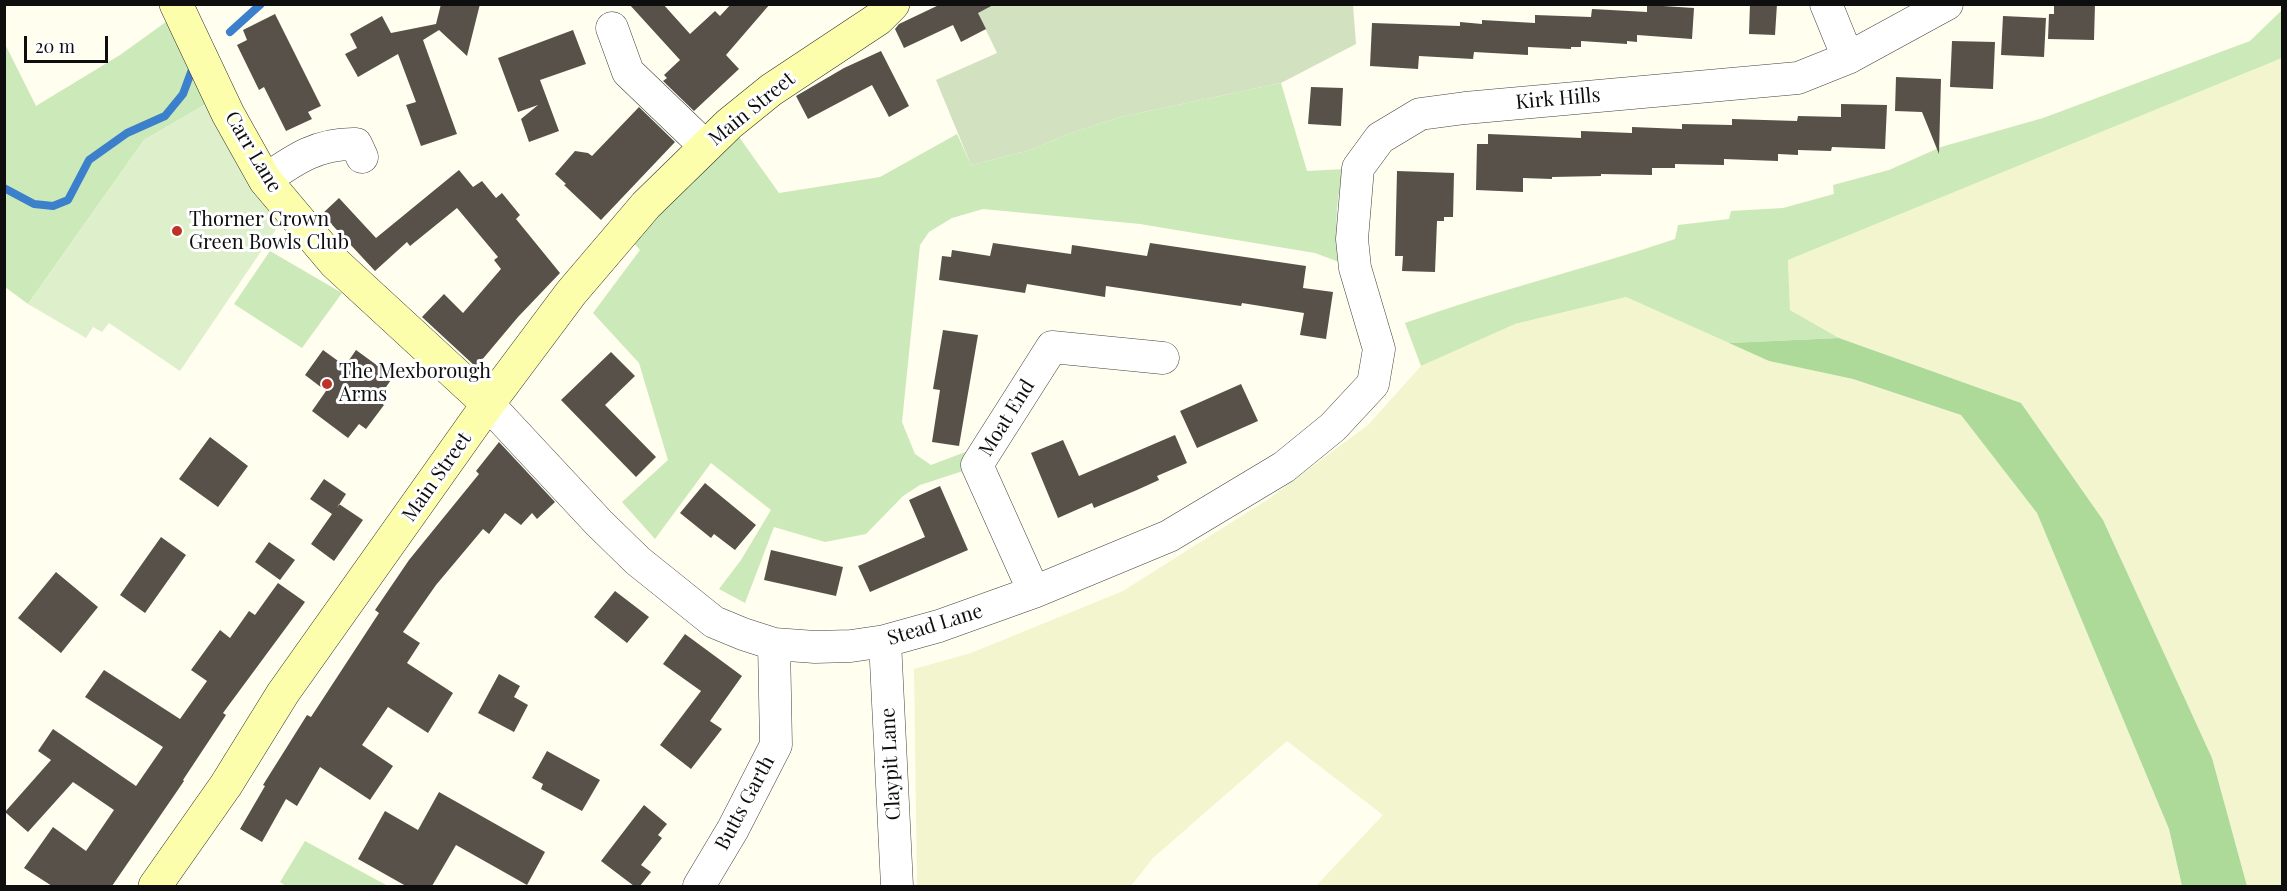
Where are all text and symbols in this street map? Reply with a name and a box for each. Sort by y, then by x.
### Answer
scale bar [27,24,111,62]
text: 20 m [35,34,75,58]
street label: Main Street [704,67,800,151]
street label: Kirk Hills [1515,83,1601,115]
street label: Carr Lane [219,107,287,197]
place label: Thorner Crown Green Bowls Club [189,208,349,255]
marker: Thorner Crown Green Bowls Club [170,224,184,238]
place label: The Mexborough Arms [339,360,491,407]
street label: Moat End [974,375,1040,461]
marker: The Mexborough Arms [320,377,334,391]
street label: Main Street [397,428,477,526]
street label: Stead Lane [884,599,986,651]
street label: Claypit Lane [876,707,906,821]
street label: Butts Garth [710,752,780,854]

